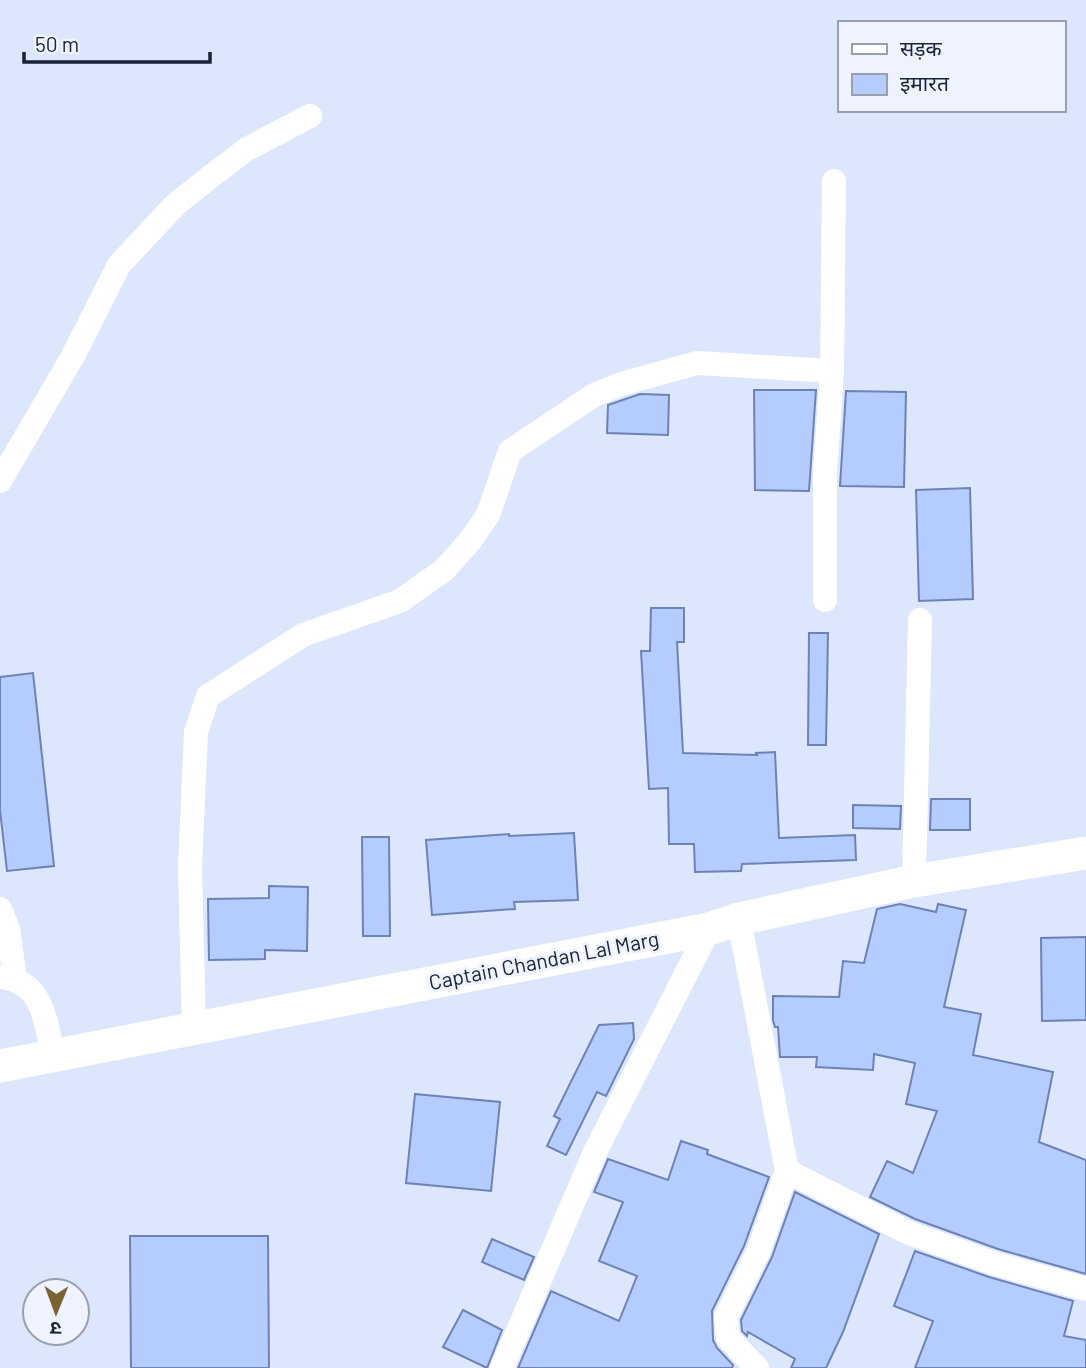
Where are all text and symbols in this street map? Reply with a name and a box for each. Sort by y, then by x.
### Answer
scale bar [24,21,210,65]
legend [838,21,1065,112]
text: 50 m [35,31,79,56]
text: सड़क [900,35,942,60]
text: इमारत [900,70,950,95]
street label: Captain Chandan Lal Marg [427,925,661,994]
north arrow [21,1277,91,1347]
text: उ [49,1318,61,1341]

